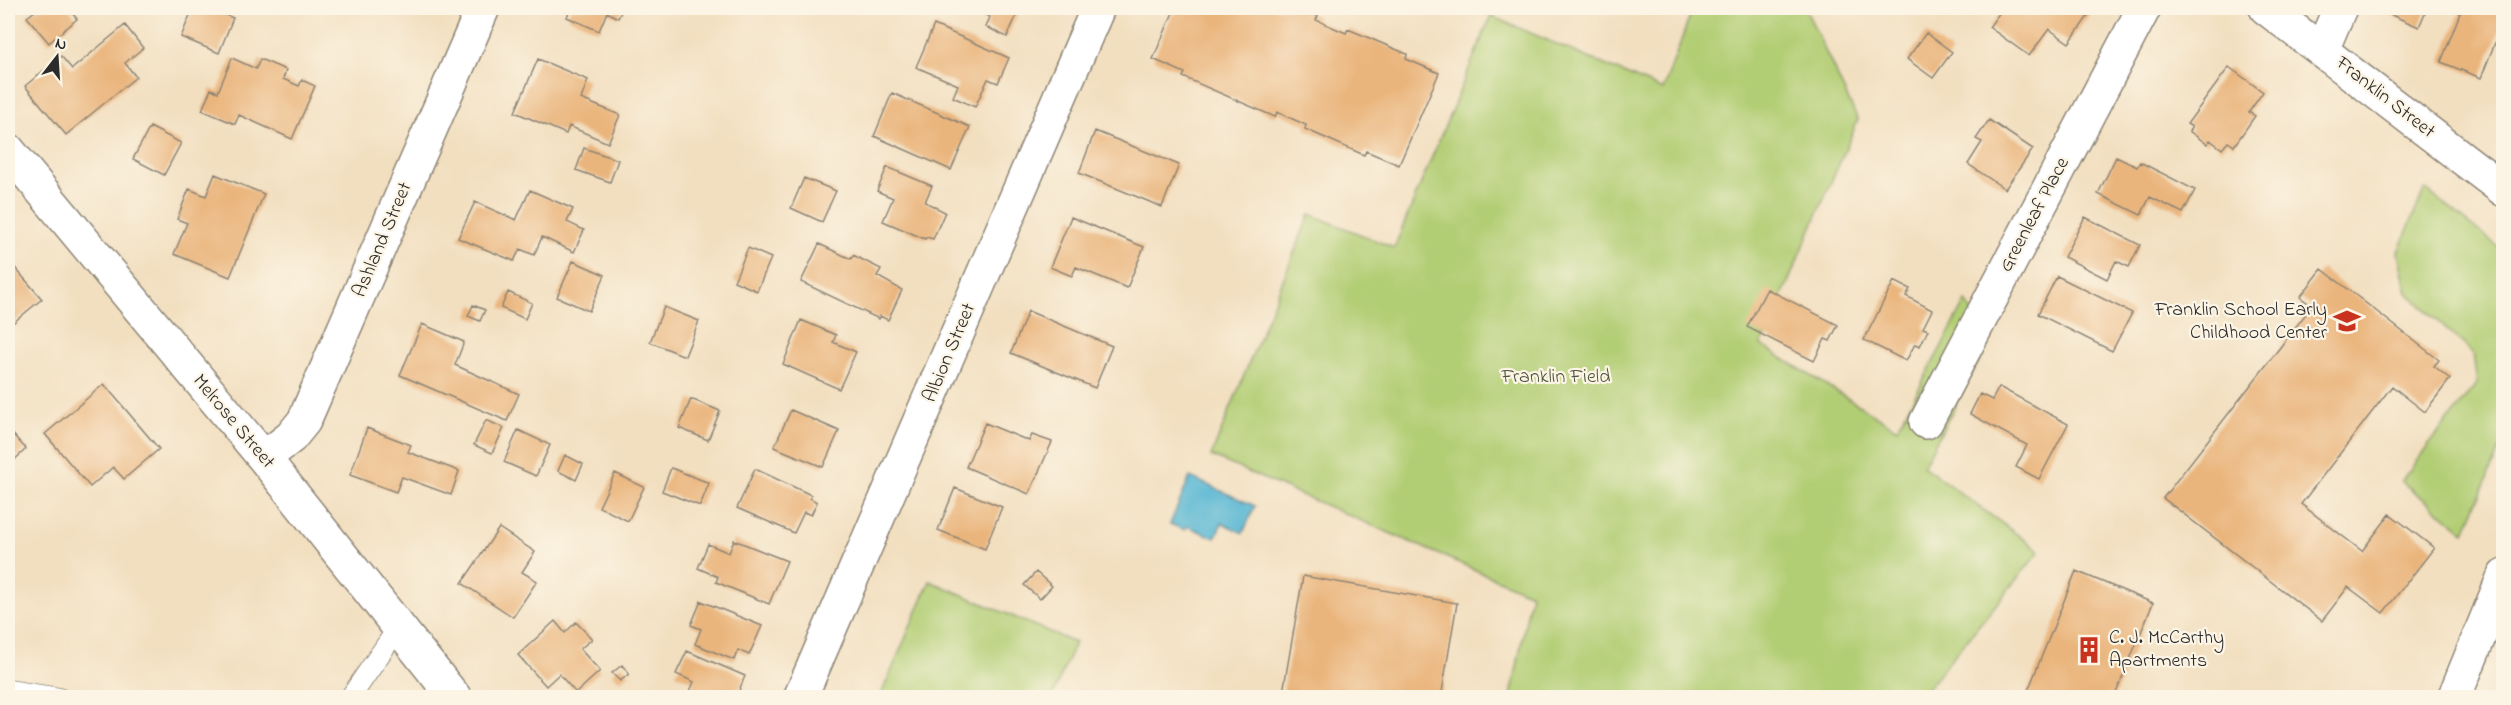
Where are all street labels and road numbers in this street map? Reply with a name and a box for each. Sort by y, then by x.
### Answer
street label: Franklin Street [2328,49,2441,146]
street label: Greenleaf Place [1993,152,2077,278]
street label: Ashland Street [346,178,420,302]
street label: Albion Street [916,299,984,407]
street label: Melrose Street [185,368,281,476]

